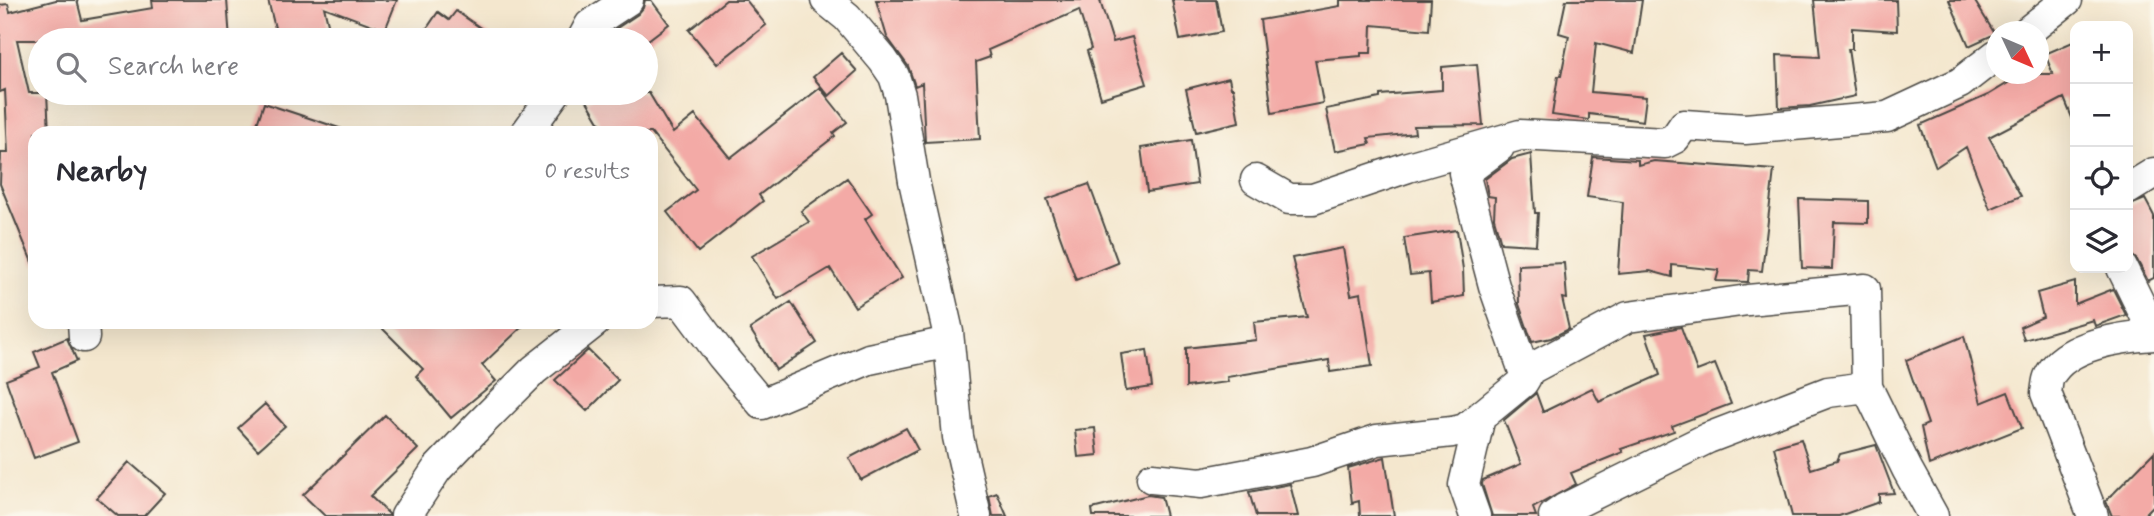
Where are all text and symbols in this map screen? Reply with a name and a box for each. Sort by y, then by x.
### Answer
north arrow [1986,21,2049,84]
map controls [2070,21,2133,273]
button: + [2070,21,2133,84]
search box [28,28,658,105]
icon: search [52,48,90,86]
text: Search here [108,50,239,84]
button: − [2070,84,2133,147]
button: locate [2070,147,2133,210]
text: Nearby [56,152,147,191]
text: 0 results [544,157,630,187]
button: layers [2070,210,2133,273]

